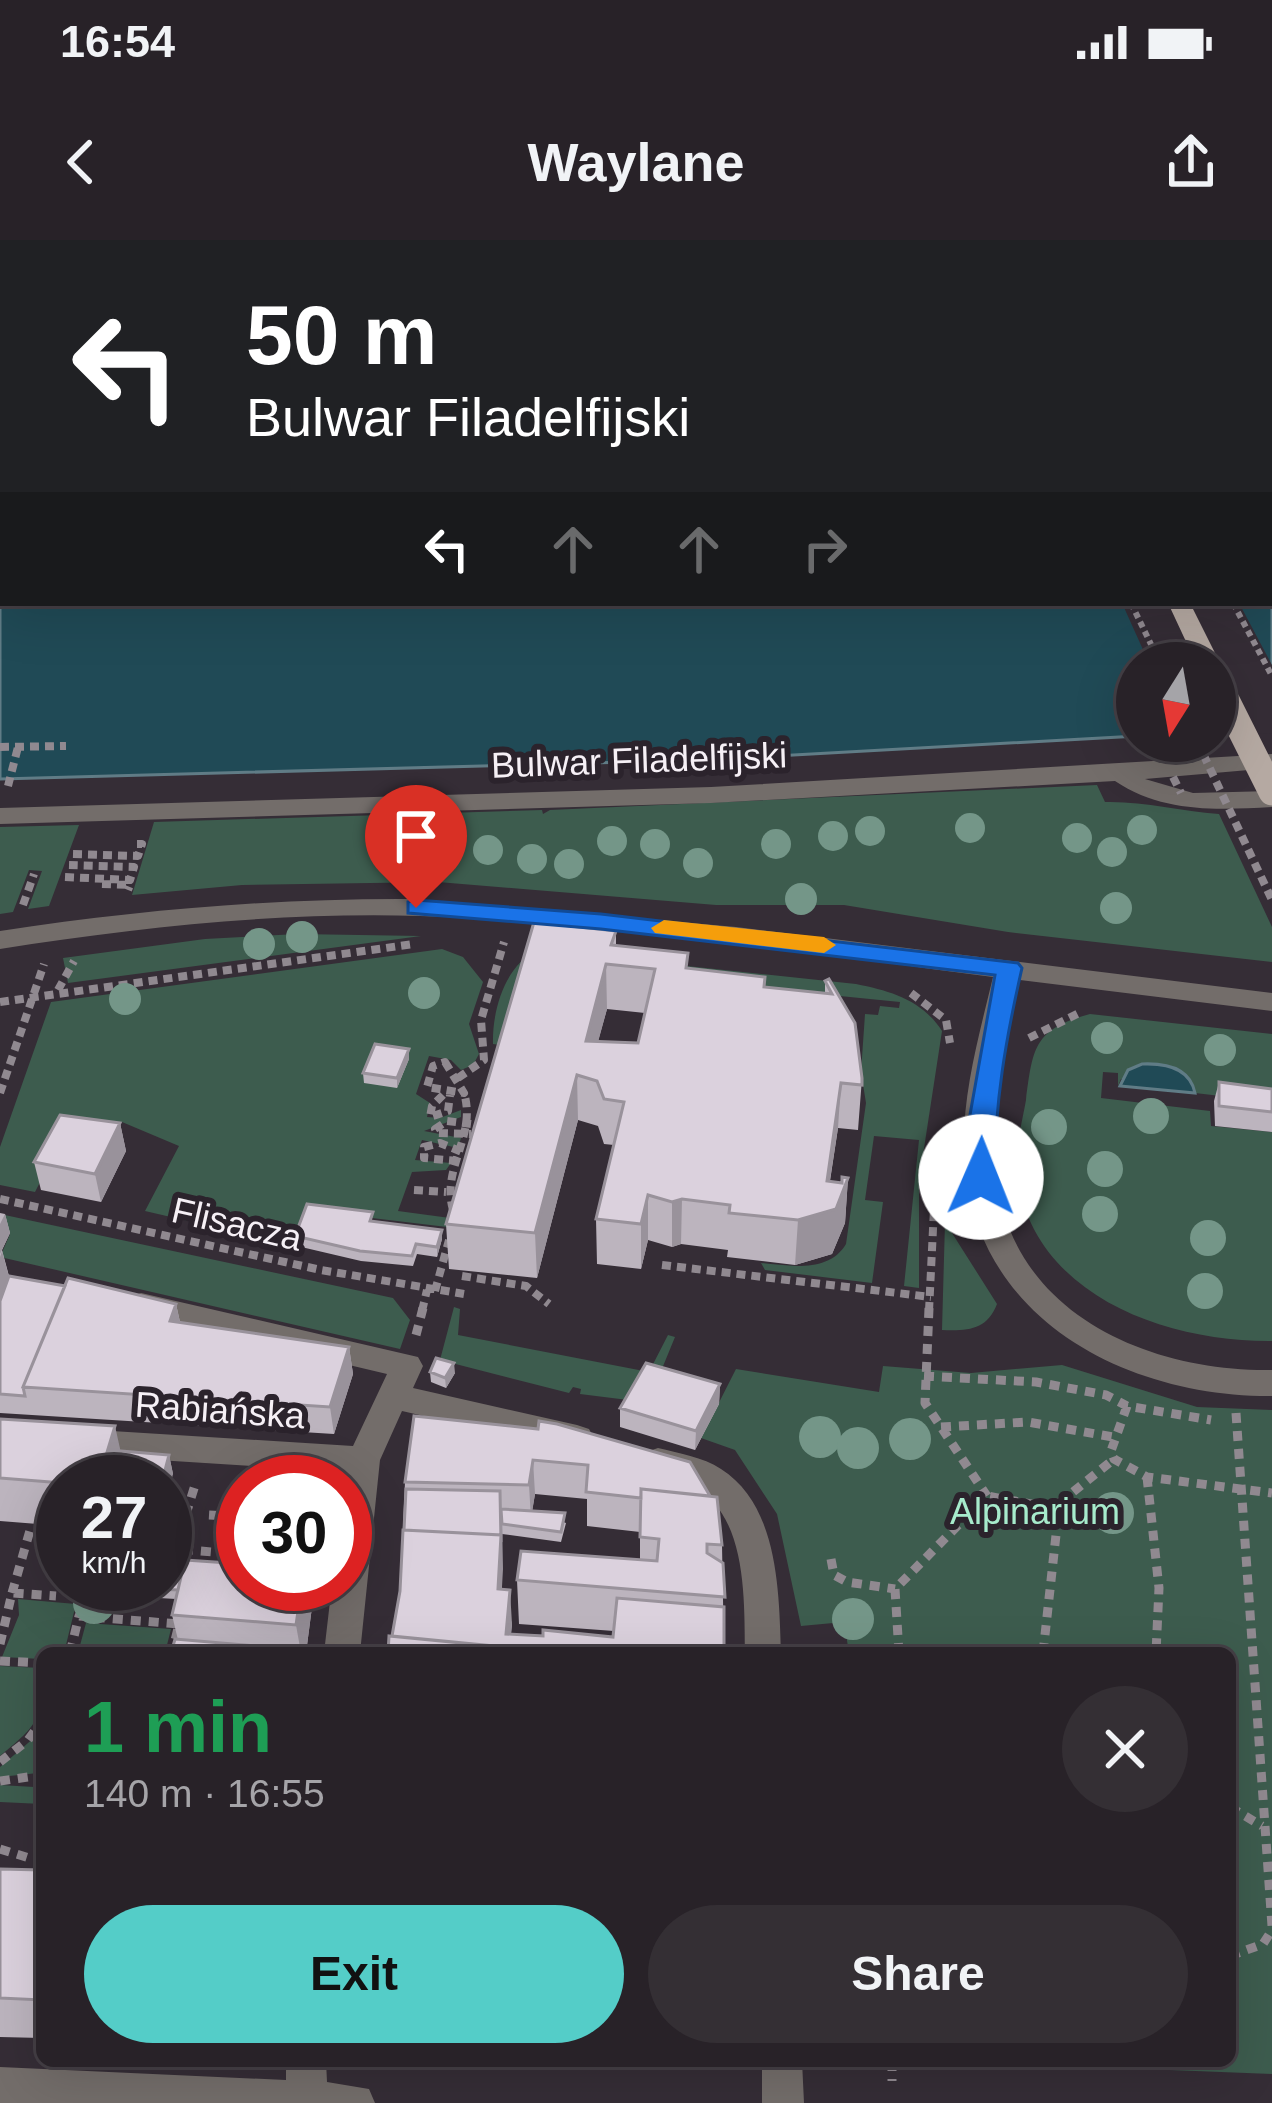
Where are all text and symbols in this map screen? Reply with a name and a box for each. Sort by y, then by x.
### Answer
text: 16:54 [60,16,175,67]
icon: back [48,129,114,195]
icon: share [1158,129,1224,195]
text: Waylane [527,132,745,192]
icon: left [48,288,204,444]
text: 50 m [246,288,437,382]
text: Bulwar Filadelfijski [246,387,690,447]
icon: left [414,516,480,582]
icon: ahead [540,516,606,582]
icon: ahead [666,516,732,582]
icon: right [792,516,858,582]
north arrow [1116,642,1236,762]
map controls [1116,642,1236,762]
street label: Bulwar Filadelfijski [490,734,788,786]
pin [365,785,467,908]
icon: arrive [383,803,449,869]
position arrow [918,1114,1044,1240]
street label: Flisacza [168,1189,307,1259]
street label: Rabiańska [134,1384,307,1436]
speed limit sign: 30 [216,1455,372,1611]
text: 27 [81,1484,147,1551]
park label: Alpinarium [950,1491,1120,1532]
text: km/h [81,1546,147,1579]
button: close [1062,1686,1188,1812]
text: 1 min [84,1687,272,1767]
text: 140 m · 16:55 [84,1772,325,1815]
button: Exit [84,1905,624,2043]
button: Share [648,1905,1188,2043]

